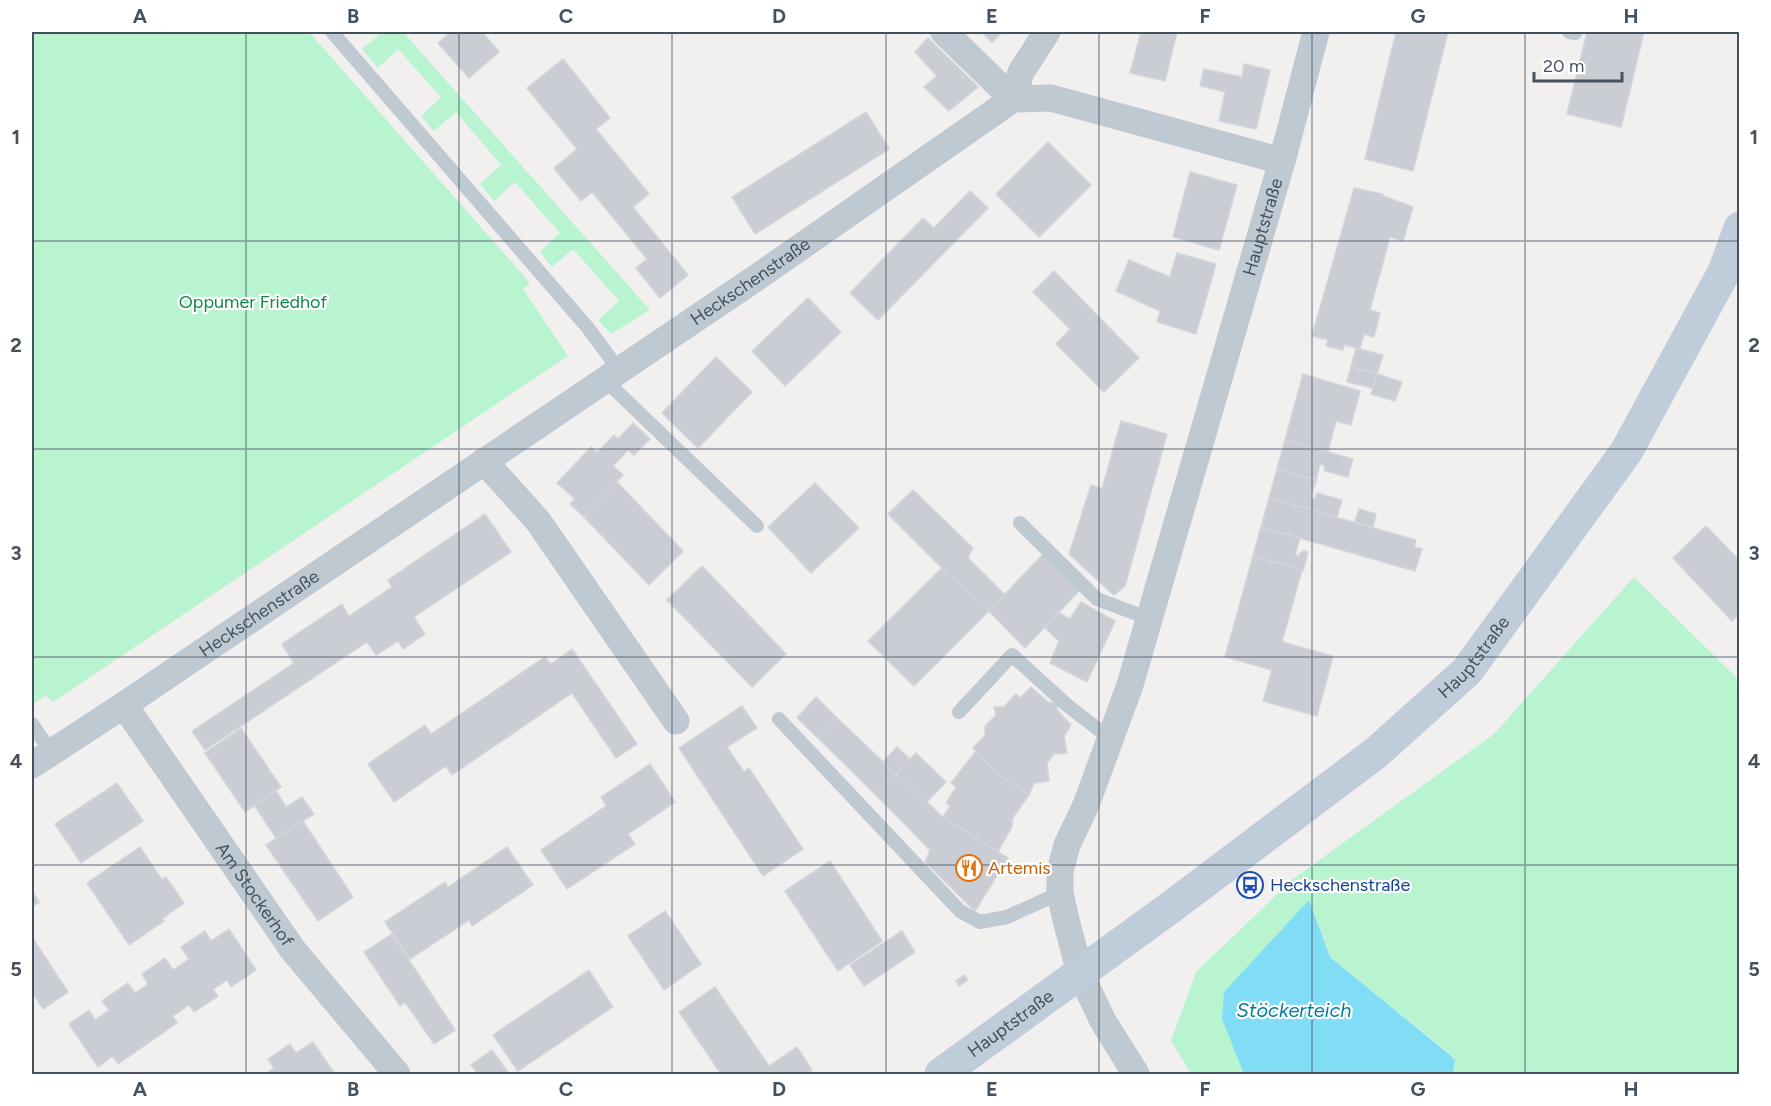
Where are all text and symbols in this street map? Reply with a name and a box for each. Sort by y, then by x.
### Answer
text: A [133,4,148,28]
text: B [347,4,359,28]
text: C [559,4,573,28]
text: D [772,4,786,28]
text: E [986,4,998,28]
text: F [1199,4,1211,28]
text: G [1411,4,1426,28]
text: H [1624,4,1639,28]
scale bar [1534,45,1622,83]
text: 20 m [1543,55,1584,77]
text: 1 [12,125,20,149]
text: 1 [1750,125,1758,149]
street label: Hauptstraße [1238,175,1287,278]
street label: Heckschenstraße [686,233,815,330]
park label: Oppumer Friedhof [179,291,328,313]
text: 2 [10,333,22,357]
text: 2 [1748,333,1760,357]
text: 3 [10,541,22,565]
text: 3 [1748,541,1760,565]
street label: Heckschenstraße [195,565,324,662]
street label: Hauptstraße [1433,612,1514,703]
text: 4 [10,749,23,773]
text: 4 [1748,749,1761,773]
street label: Am Stockerhof [211,838,298,951]
restaurant icon: Artemis [954,853,984,883]
place label: Artemis [988,857,1051,879]
bus stop icon: Heckschenstraße [1235,870,1265,900]
place label: Heckschenstraße [1270,874,1410,896]
text: 5 [10,957,22,981]
text: 5 [1748,957,1760,981]
street label: Hauptstraße [963,985,1058,1062]
water label: Stöckerteich [1237,998,1351,1022]
text: A [133,1077,148,1101]
text: B [347,1077,359,1101]
text: C [559,1077,573,1101]
text: D [772,1077,786,1101]
text: E [986,1077,998,1101]
text: F [1199,1077,1211,1101]
text: G [1411,1077,1426,1101]
text: H [1624,1077,1639,1101]

